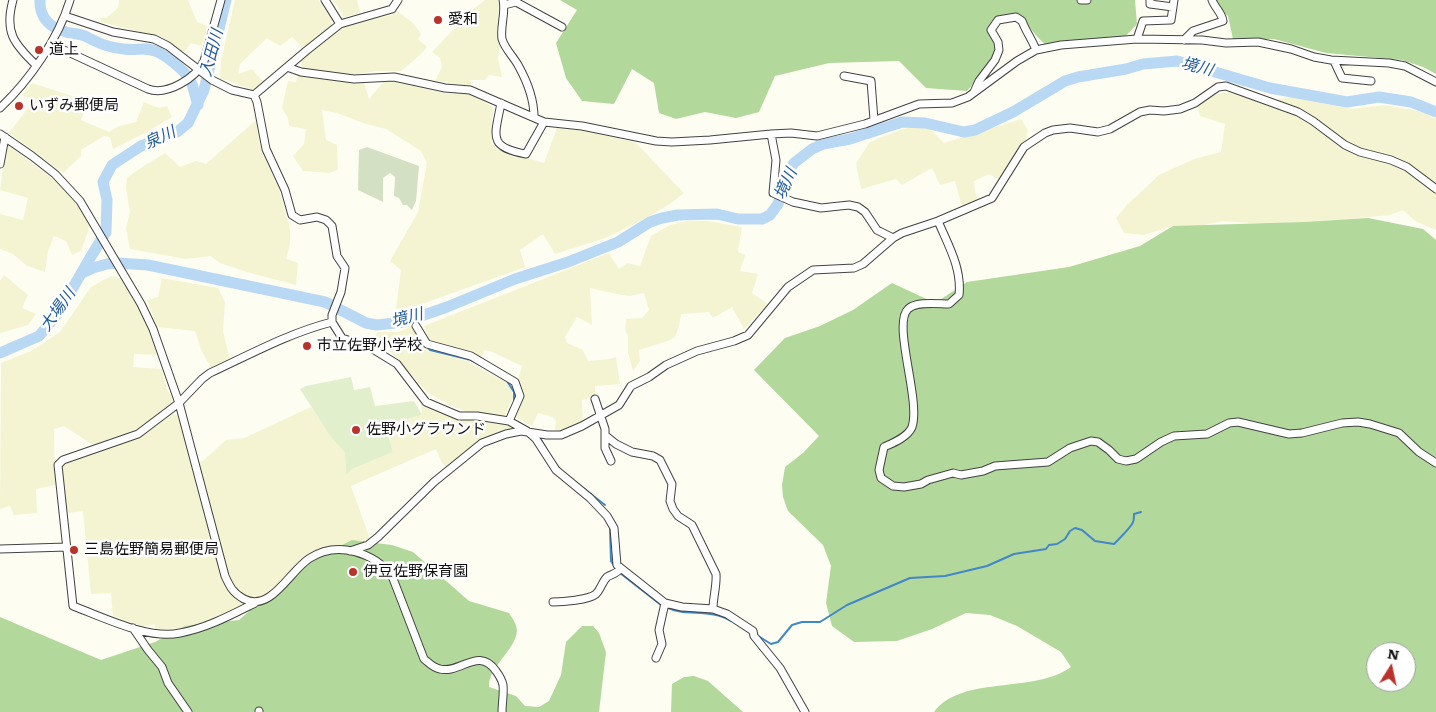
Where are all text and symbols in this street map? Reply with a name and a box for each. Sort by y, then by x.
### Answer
place label: 愛和 [448,11,478,29]
marker: 愛和 [432,14,444,26]
water label: 入田川 [197,27,227,79]
place label: 道上 [49,41,79,59]
marker: 道上 [33,44,45,56]
water label: 境川 [1179,54,1215,80]
place label: いずみ郵便局 [29,97,119,115]
marker: いずみ郵便局 [13,100,25,112]
water label: 泉川 [141,123,179,153]
water label: 境川 [771,165,801,203]
water label: 大場川 [36,285,80,335]
water label: 境川 [389,305,425,331]
place label: 市立佐野小学校 [317,337,422,355]
marker: 市立佐野小学校 [301,340,313,352]
place label: 佐野小グラウンド [366,421,486,439]
marker: 佐野小グラウンド [350,424,362,436]
place label: 三島佐野簡易郵便局 [84,541,219,559]
marker: 三島佐野簡易郵便局 [68,544,80,556]
place label: 伊豆佐野保育園 [363,563,468,581]
marker: 伊豆佐野保育園 [347,566,359,578]
north arrow [1366,642,1416,692]
text: N [1386,642,1401,664]

